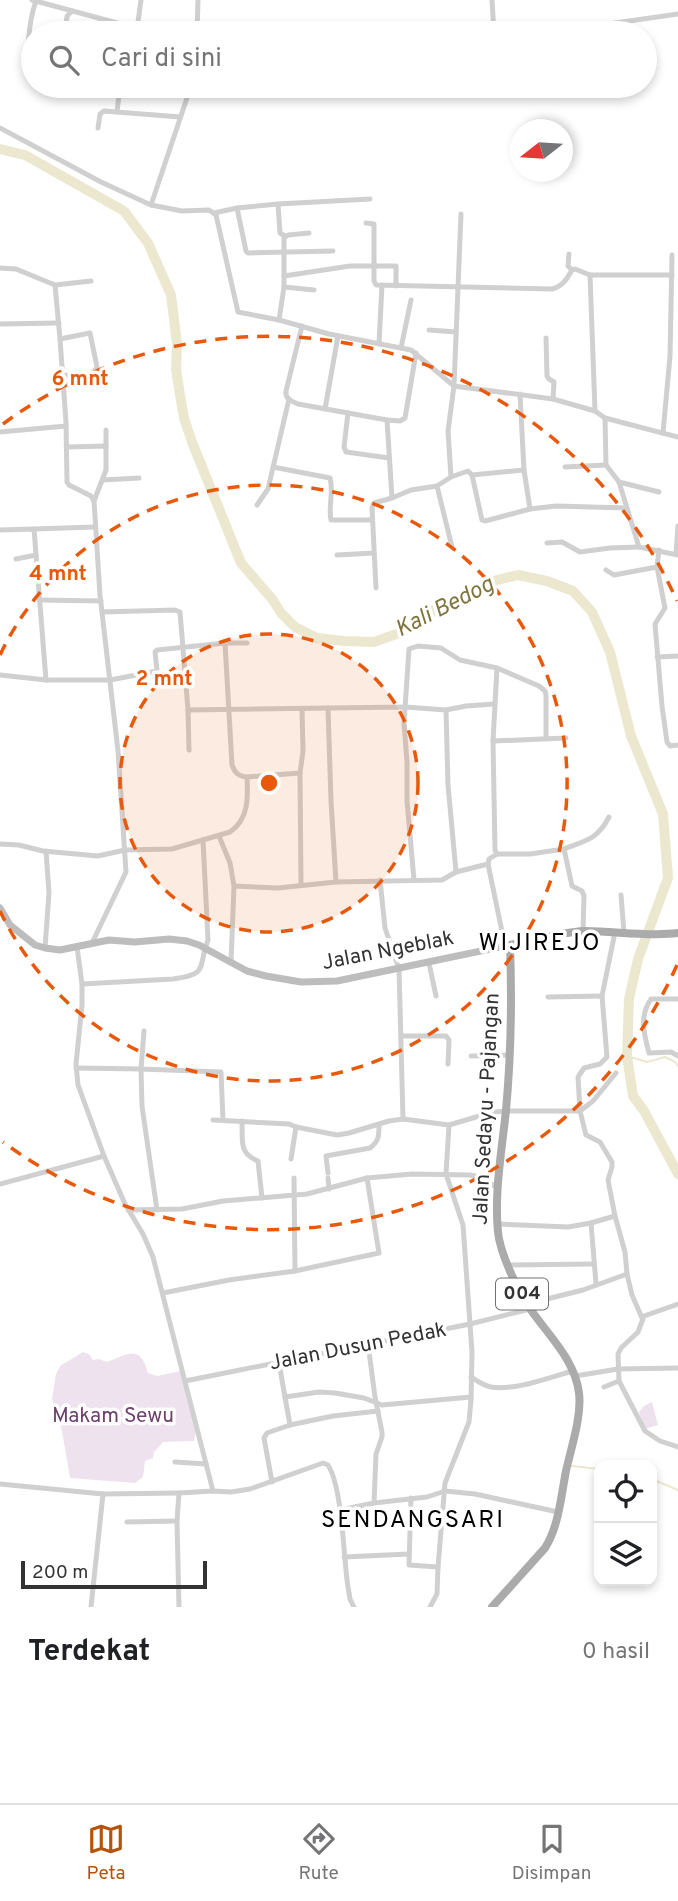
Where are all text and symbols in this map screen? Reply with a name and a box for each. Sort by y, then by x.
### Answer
search box [21,21,657,98]
icon: search [45,41,83,79]
text: Cari di sini [101,43,222,76]
north arrow [510,119,573,182]
text: 6 mnt [51,366,109,393]
text: 4 mnt [29,561,87,588]
water label: Kali Bedog [391,571,500,645]
text: 2 mnt [136,666,192,693]
centre of rings [257,771,281,795]
street label: Jalan Ngeblak [320,925,456,977]
district label: WIJIREJO [479,929,602,959]
street label: Jalan Sedayu - Pajangan [467,992,507,1226]
road number: 004 [496,1278,548,1310]
street label: Jalan Dusun Pedak [267,1317,449,1377]
park label: Makam Sewu [52,1403,174,1430]
map controls [594,1460,657,1586]
button: locate [594,1460,657,1523]
district label: SENDANGSARI [321,1506,505,1536]
button: layers [594,1523,657,1586]
scale bar [21,1558,206,1590]
text: 200 m [32,1561,88,1585]
text: Terdekat [28,1634,150,1671]
text: 0 hasil [582,1638,650,1667]
tab: Peta [86,1820,126,1886]
tab: Rute [298,1820,339,1886]
tab: Disimpan [512,1820,592,1886]

